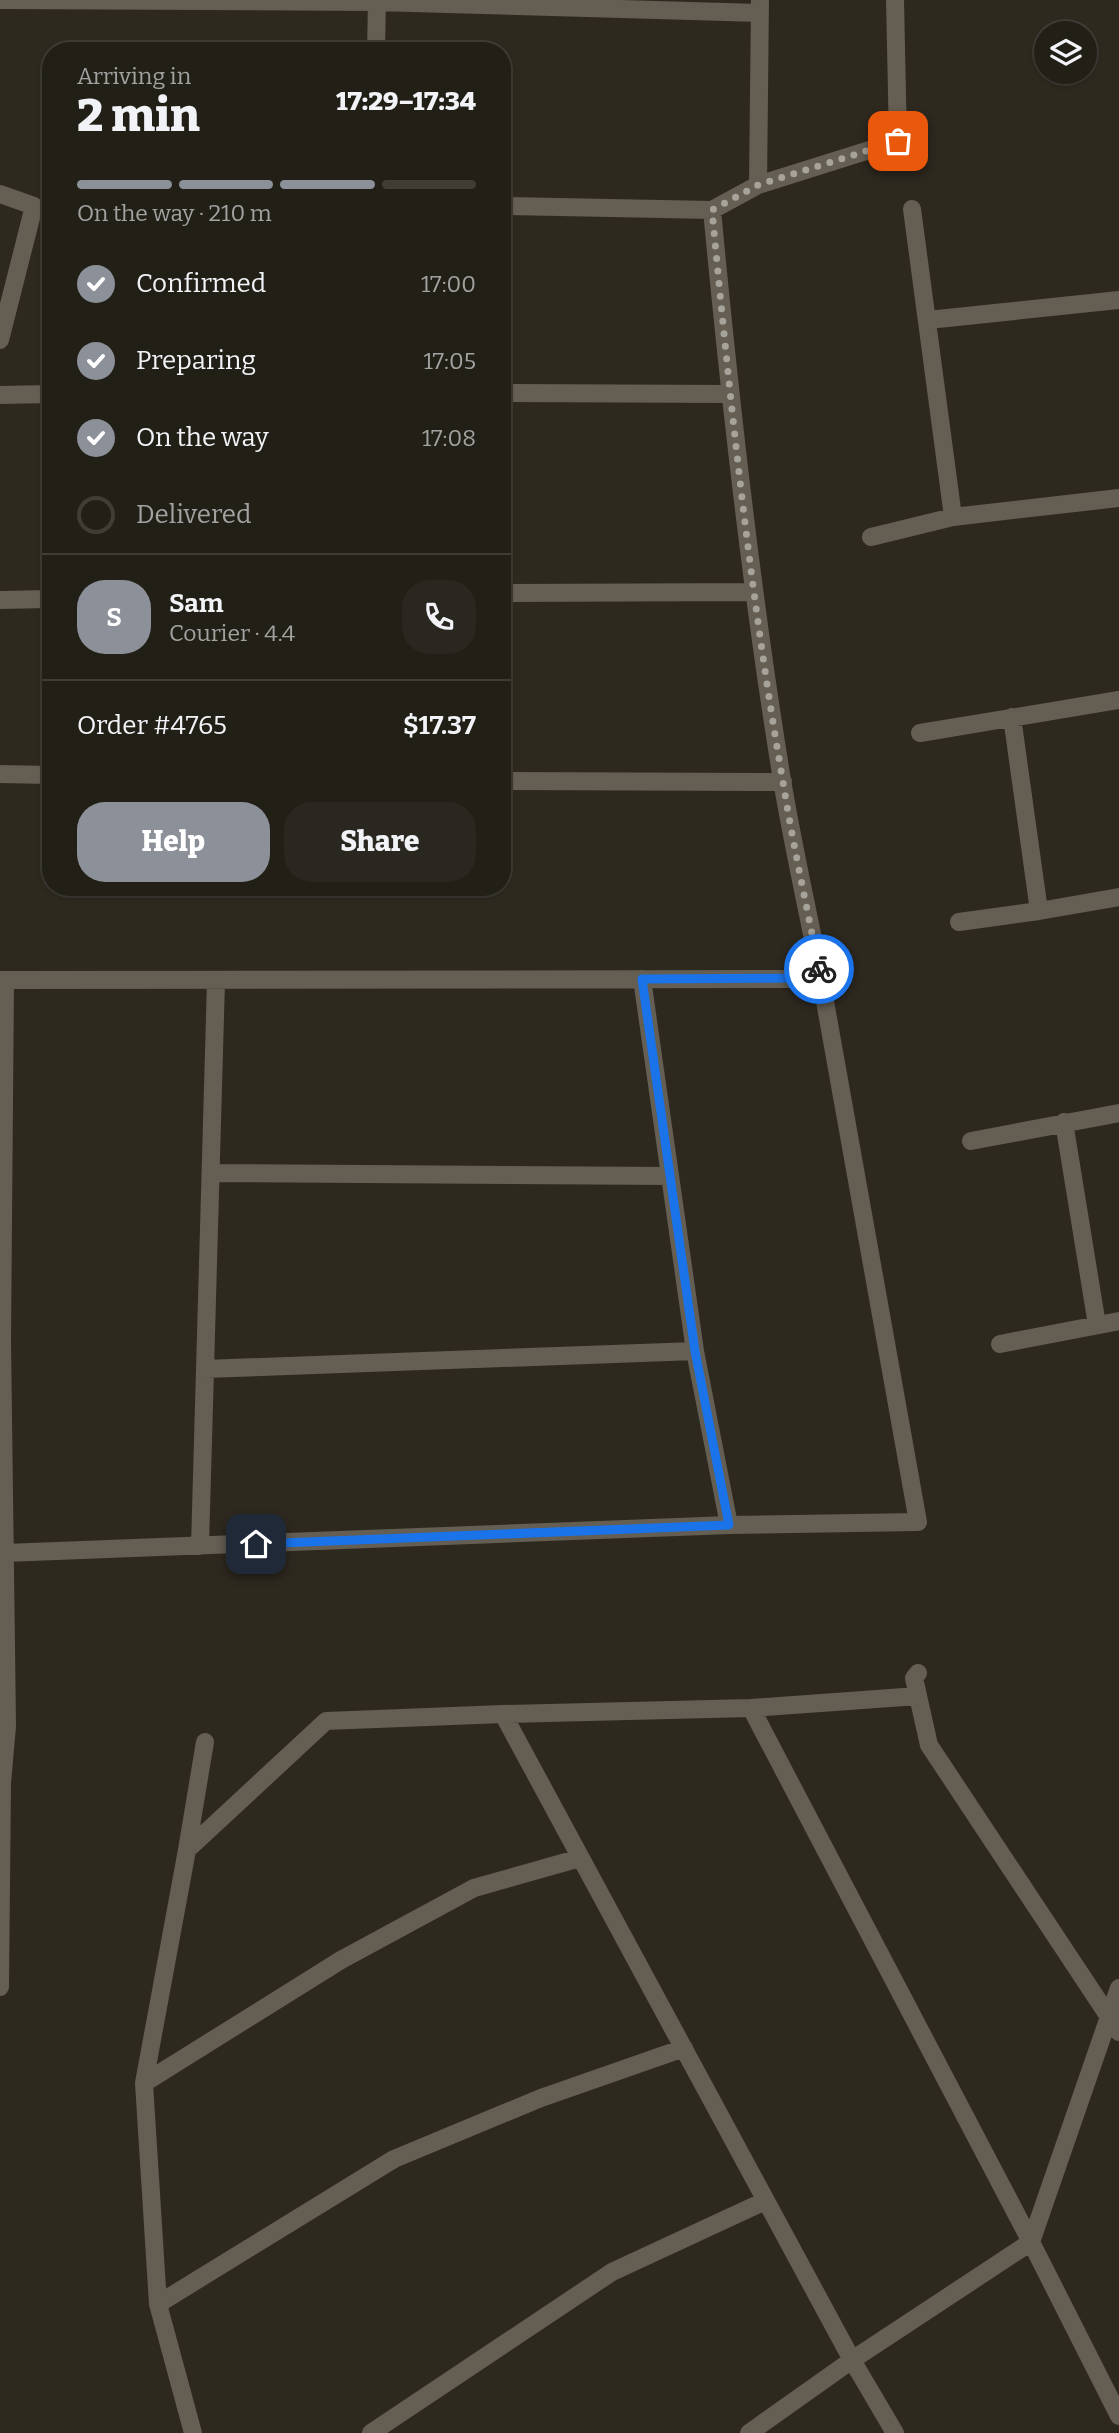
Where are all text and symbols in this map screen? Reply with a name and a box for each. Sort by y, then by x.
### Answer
map controls [1034,21,1097,84]
button: layers [1034,21,1097,84]
text: Arriving in [77,62,191,90]
text: 17:29–17:34 [336,86,476,117]
text: 2 min [77,88,200,143]
pin [868,111,928,171]
icon: bag [879,122,917,160]
text: On the way · 210 m [77,199,272,227]
icon: check [77,265,115,303]
text: Confirmed [136,268,266,299]
text: 17:00 [421,270,476,298]
icon: check [77,342,115,380]
text: Preparing [136,345,256,376]
text: 17:05 [423,347,476,375]
icon: check [77,419,115,457]
text: On the way [136,422,269,453]
text: 17:08 [422,424,476,452]
text: Delivered [136,499,251,530]
button: phone [402,580,476,654]
text: Sam [169,588,224,619]
text: S [106,602,122,633]
text: Courier · 4.4 [169,619,295,647]
text: Order #4765 [77,710,227,741]
text: $17.37 [403,710,476,741]
button: Help [77,802,270,882]
button: Share [284,802,476,882]
courier [784,934,854,1004]
icon: bike [800,950,838,988]
pin [226,1514,286,1574]
icon: home [237,1525,275,1563]

